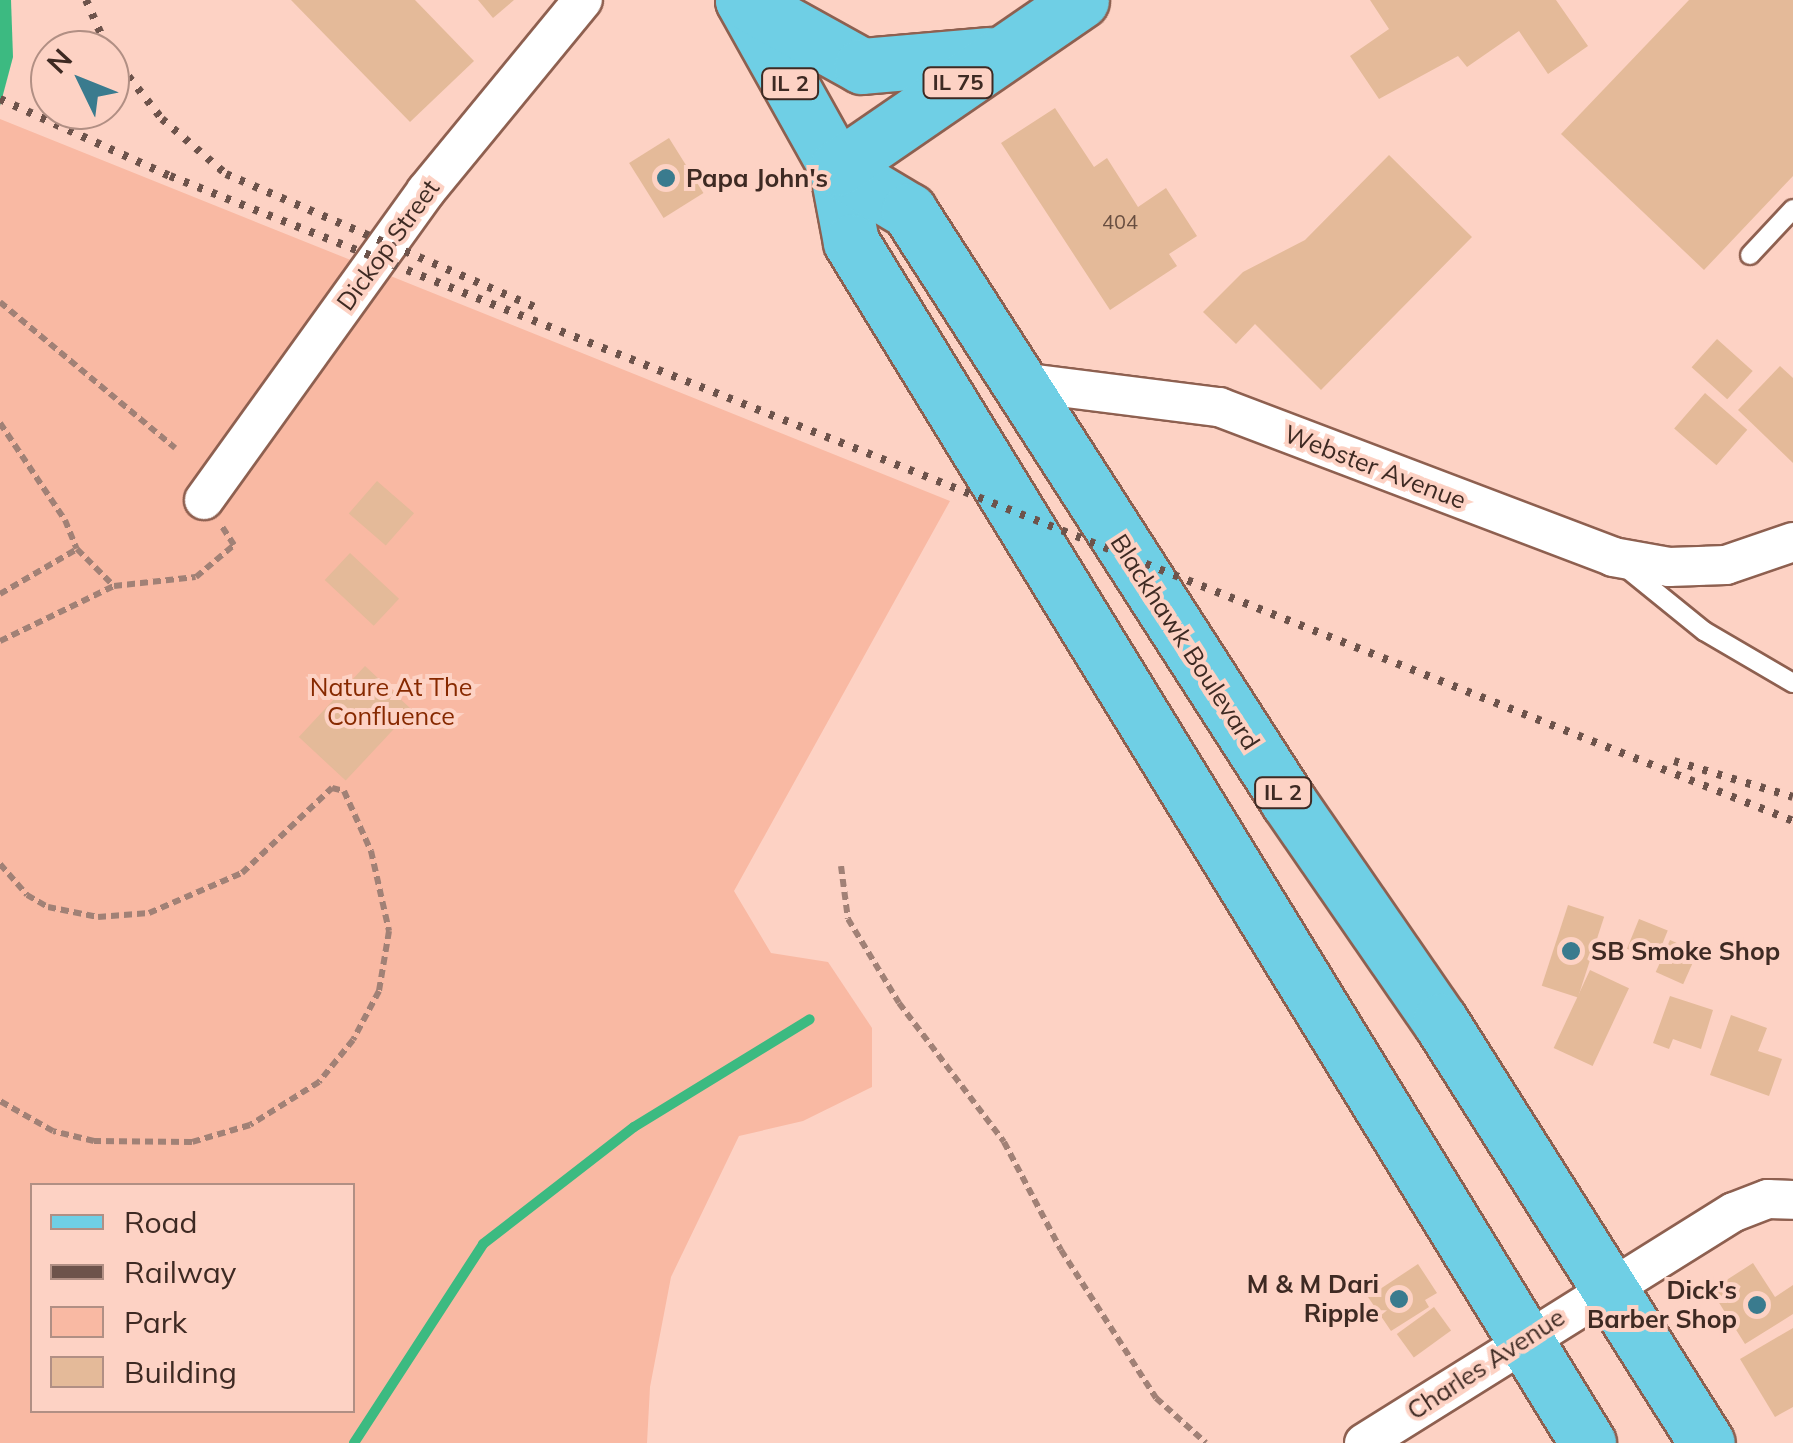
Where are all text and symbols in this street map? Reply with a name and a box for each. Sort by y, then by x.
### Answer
north arrow [30,30,130,130]
text: N [39,41,79,80]
road number: IL 75 [920,66,996,100]
road number: IL 2 [760,67,820,101]
place label: Papa John's [686,163,828,193]
marker: Papa John's [655,167,677,189]
street label: Dickop Street [330,174,446,316]
house number: 404 [1102,209,1138,233]
street label: Webster Avenue [1280,419,1470,515]
street label: Blackhawk Boulevard [1104,529,1266,755]
park label: Nature At The Confluence [310,673,472,732]
road number: IL 2 [1253,776,1313,810]
place label: SB Smoke Shop [1591,936,1780,966]
marker: SB Smoke Shop [1560,940,1582,962]
legend [30,1183,355,1413]
text: Road [124,1203,198,1241]
text: Railway [124,1253,237,1291]
place label: M & M Dari Ripple [1247,1270,1379,1329]
place label: Dick's Barber Shop [1587,1276,1737,1335]
marker: M & M Dari Ripple [1388,1288,1410,1310]
marker: Dick's Barber Shop [1746,1294,1768,1316]
street label: Charles Avenue [1402,1302,1570,1426]
text: Park [124,1303,187,1341]
text: Building [124,1353,237,1391]

